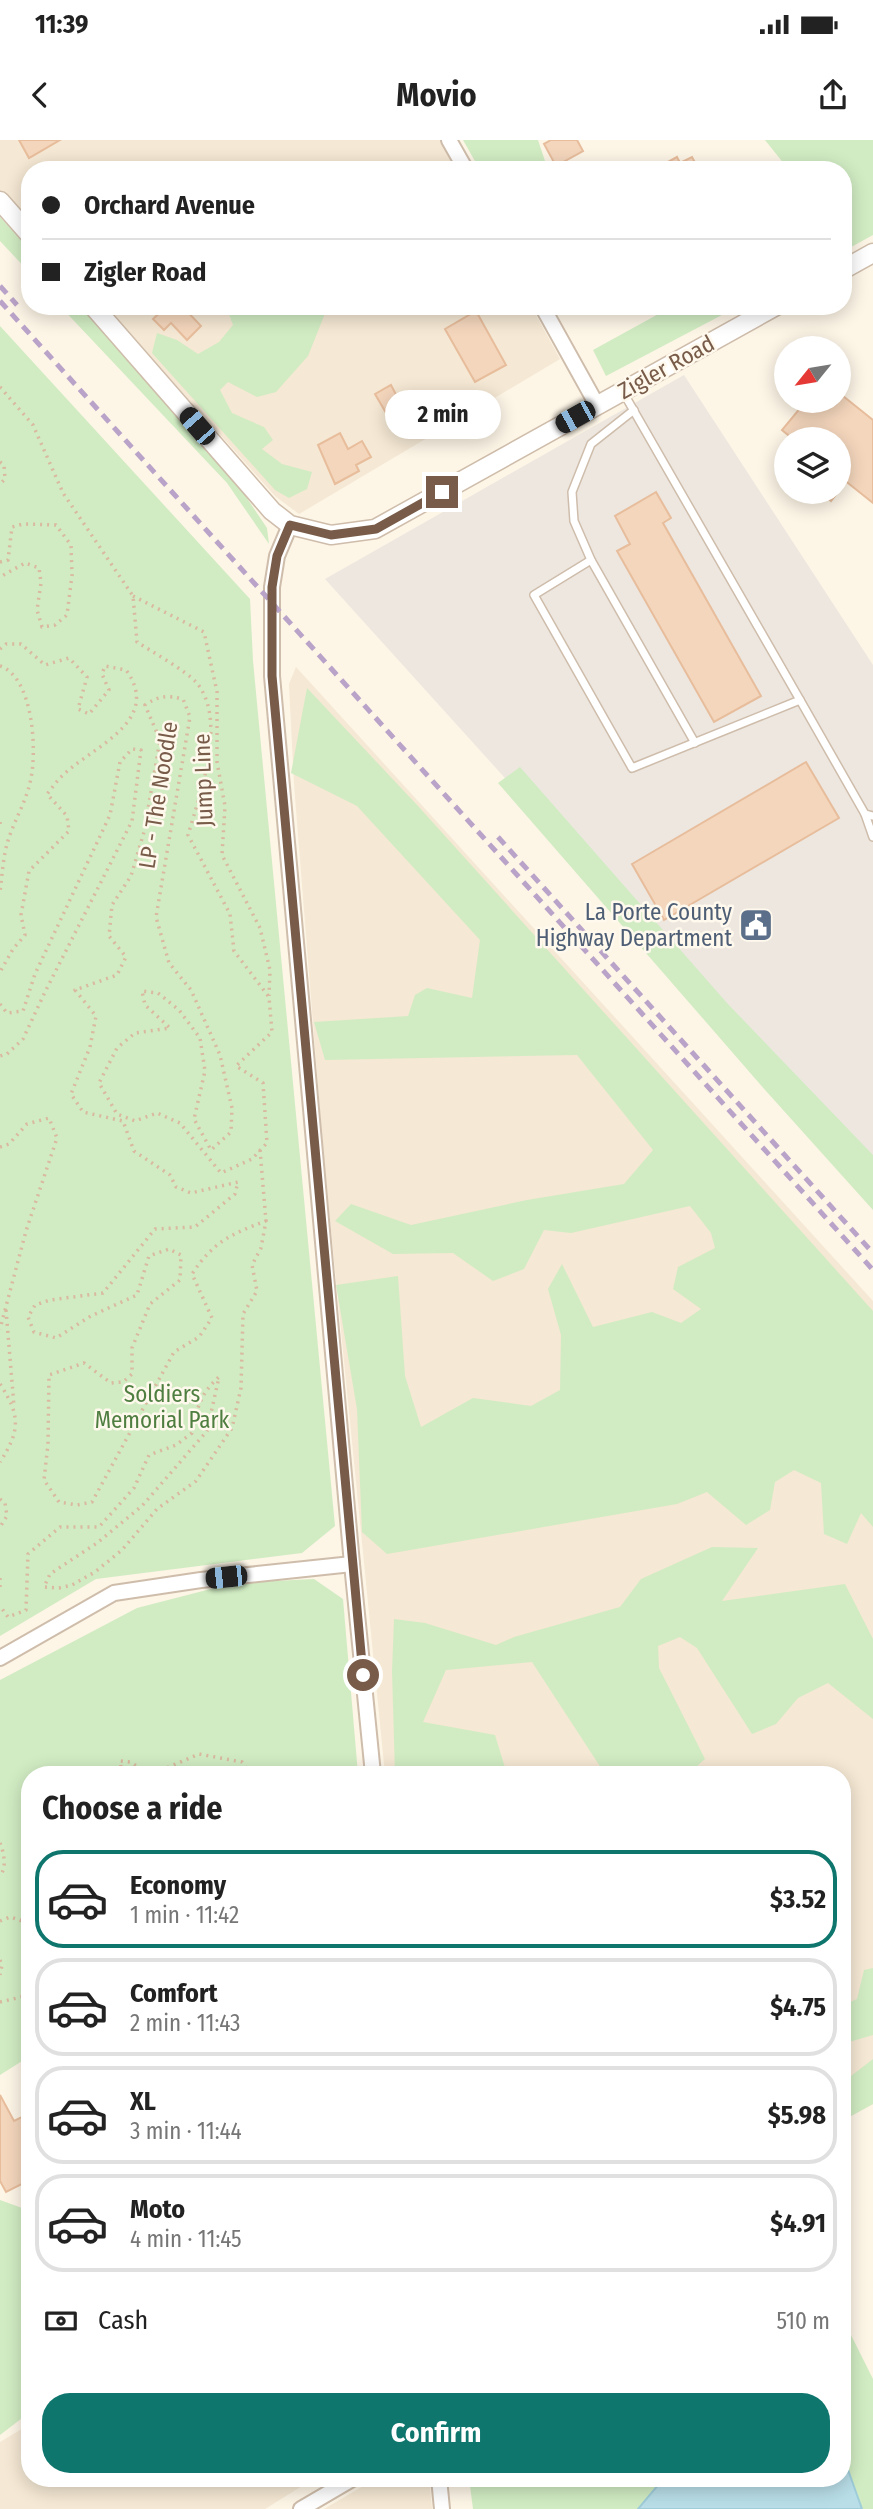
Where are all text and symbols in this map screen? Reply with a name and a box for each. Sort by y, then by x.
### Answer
text: 11:39 [35,9,88,40]
icon: back [21,76,59,114]
text: Movio [396,76,477,114]
icon: share [814,76,852,114]
text: Orchard Avenue [84,190,255,221]
text: Zigler Road [84,257,207,288]
street label: Zigler Road [613,329,719,405]
north arrow [774,336,850,413]
map controls [774,336,851,504]
callout: 2 min [384,390,500,440]
car [552,398,599,436]
text: 2 min [418,400,469,428]
car [176,403,219,449]
button: layers [774,427,851,504]
route end [426,476,458,508]
street label: LP - The Noodle [133,719,183,871]
street label: Jump Line [187,733,219,827]
place label: La Porte County Highway Department [536,898,733,952]
public building icon: La Porte County Highway Department [737,906,775,944]
park label: Soldiers Memorial Park [95,1380,230,1434]
car [205,1564,248,1590]
route start [347,1659,379,1691]
text: Choose a ride [42,1789,223,1827]
icon: car [46,1868,109,1931]
text: Economy [130,1870,226,1901]
text: $3.52 [770,1884,826,1915]
text: 1 min · 11:42 [130,1901,239,1929]
icon: car [46,1976,109,2039]
text: Comfort [130,1978,218,2009]
text: $4.75 [770,1992,826,2023]
text: 2 min · 11:43 [130,2009,240,2037]
icon: car [46,2084,109,2147]
text: XL [130,2086,156,2117]
text: $5.98 [768,2100,826,2131]
text: 3 min · 11:44 [130,2117,242,2145]
icon: car [46,2192,109,2255]
text: Moto [130,2194,185,2225]
text: $4.91 [770,2208,826,2239]
text: 4 min · 11:45 [130,2225,242,2253]
icon: cash [42,2302,80,2340]
text: Cash [98,2305,148,2336]
text: 510 m [777,2307,830,2335]
button: Confirm [42,2393,830,2473]

